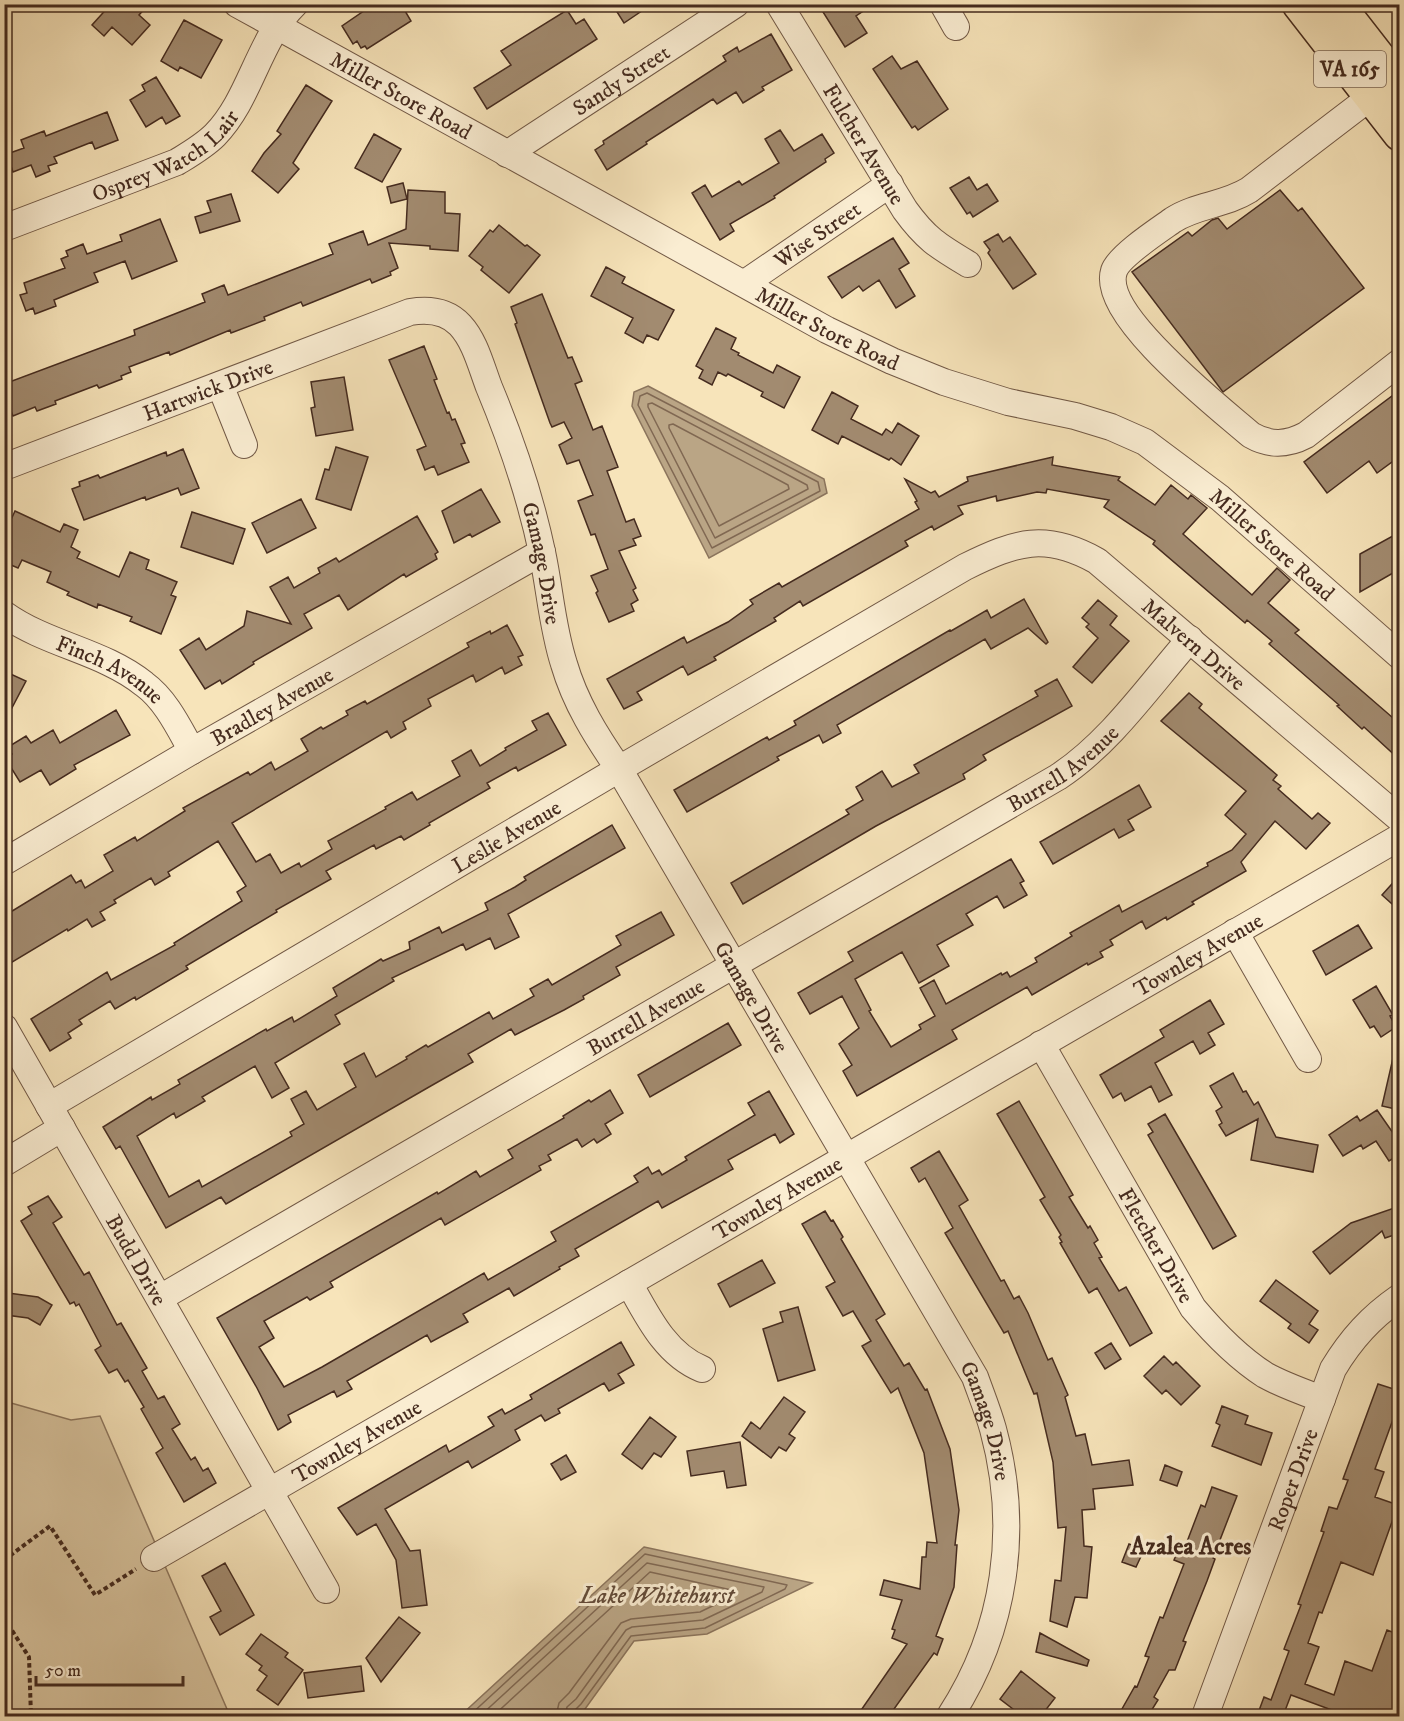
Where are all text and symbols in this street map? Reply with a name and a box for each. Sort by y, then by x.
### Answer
street label: Sandy Street [568,39,675,122]
street label: Miller Store Road [325,46,476,146]
road number: VA 165 [1314,51,1386,87]
street label: Fulcher Avenue [816,79,910,210]
street label: Osprey Watch Lair [88,105,246,208]
street label: Wise Street [768,196,866,275]
street label: Miller Store Road [751,281,903,377]
street label: Hartwick Drive [139,354,277,428]
street label: Miller Store Road [1203,483,1340,607]
street label: Gamage Drive [515,499,566,627]
street label: Malvern Drive [1136,593,1251,697]
street label: Finch Avenue [52,630,169,710]
street label: Bradley Avenue [206,661,339,752]
street label: Burrell Avenue [1003,720,1125,819]
street label: Leslie Avenue [448,794,566,880]
street label: Townley Avenue [1129,907,1268,1003]
street label: Gamage Drive [708,937,794,1058]
street label: Burrell Avenue [582,973,710,1062]
street label: Townley Avenue [708,1151,847,1247]
street label: Fletcher Drive [1112,1184,1199,1308]
street label: Budd Drive [99,1210,172,1311]
street label: Gamage Drive [954,1356,1015,1482]
street label: Townley Avenue [288,1394,427,1490]
street label: Roper Drive [1262,1425,1325,1535]
district label: Azalea Acres [1130,1532,1251,1562]
water label: Lake Whitehurst [578,1581,736,1611]
scale bar [36,1649,183,1687]
text: 50 m [45,1660,81,1682]

